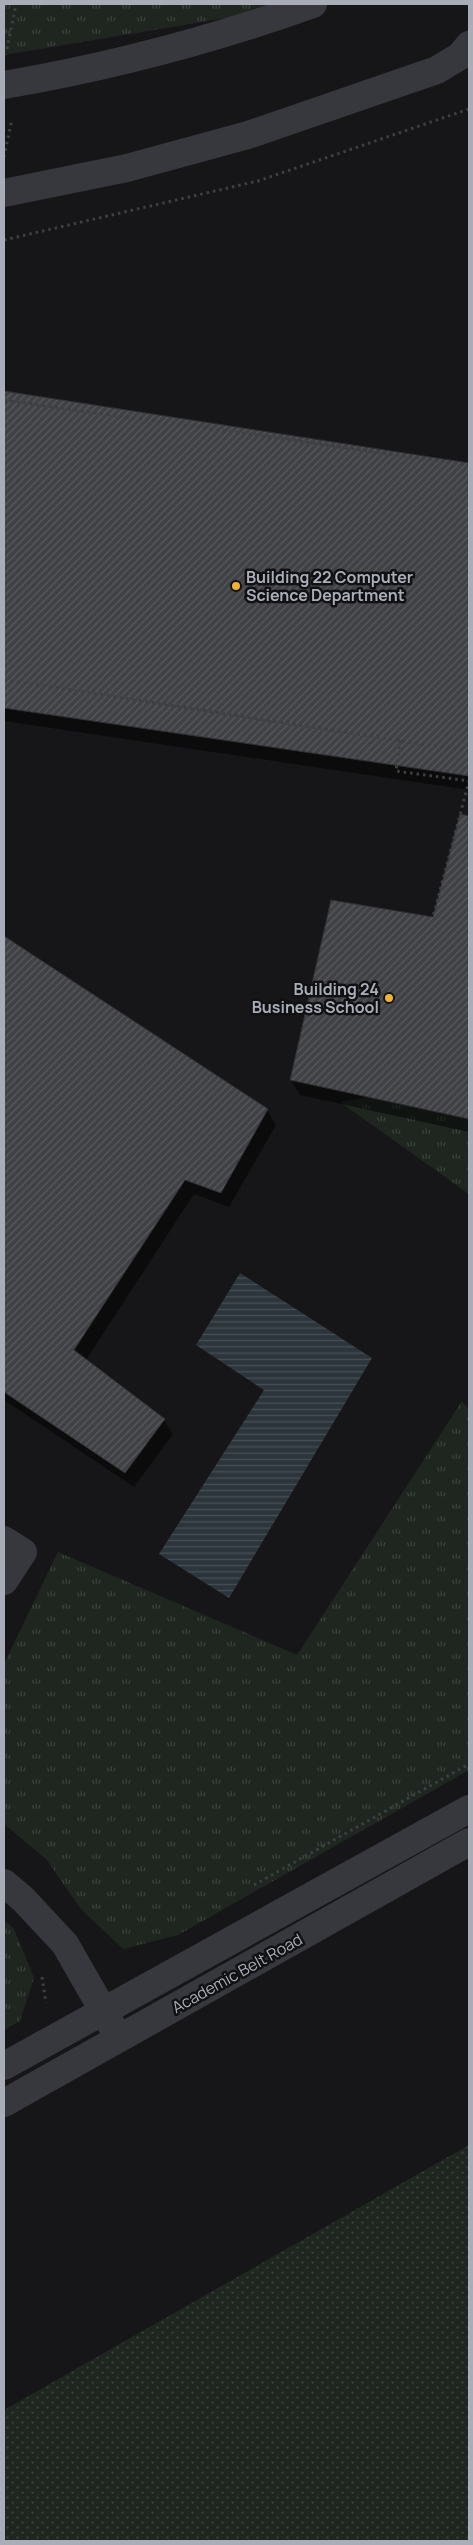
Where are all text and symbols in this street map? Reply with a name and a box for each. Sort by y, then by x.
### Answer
place label: Building 22 Computer Science Department [246,566,413,606]
marker: Building 22 Computer Science Department [230,580,242,592]
place label: Building 24 Business School [252,978,379,1018]
marker: Building 24 Business School [383,992,395,1004]
street label: Academic Belt Road [168,1928,306,2018]

